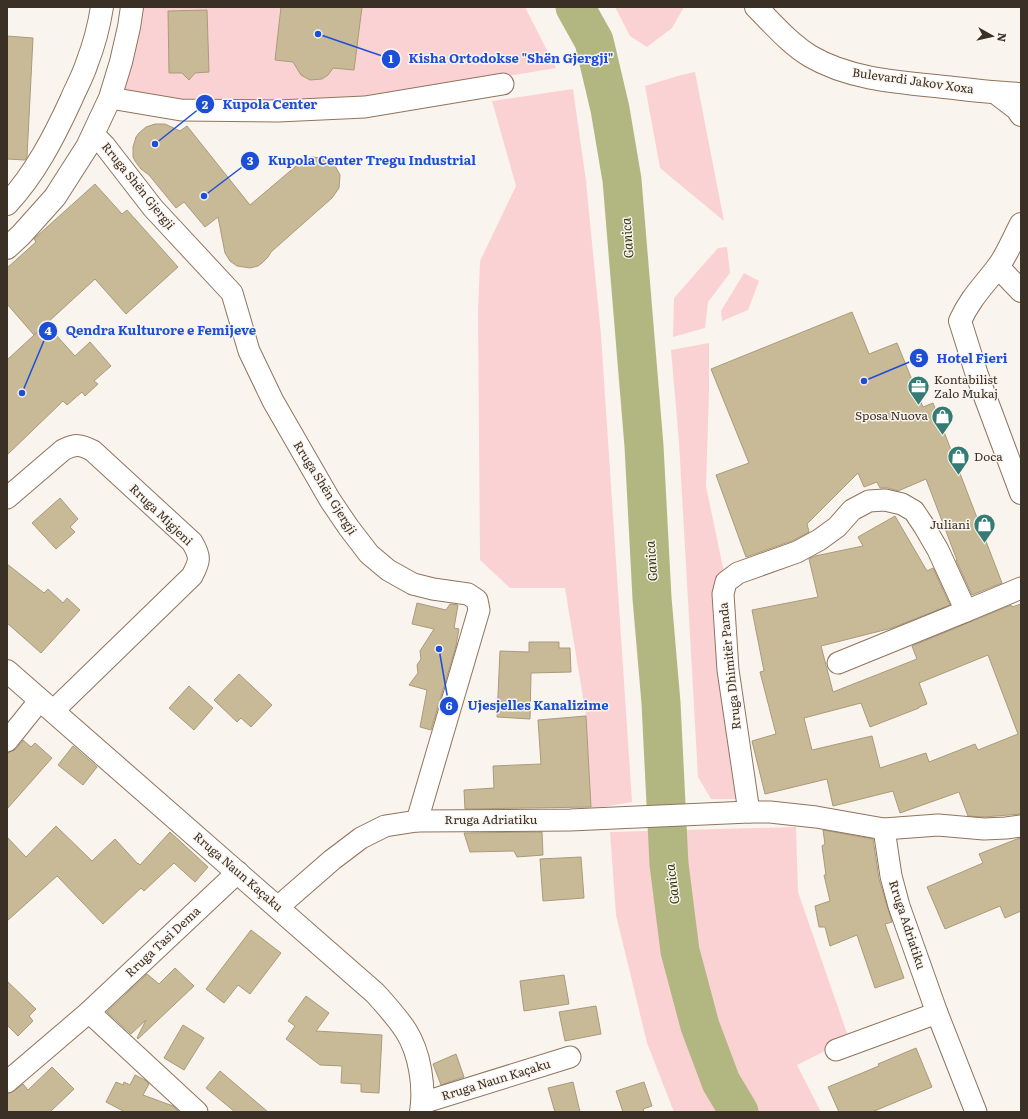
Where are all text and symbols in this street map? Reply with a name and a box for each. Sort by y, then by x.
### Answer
north arrow [972,16,1012,56]
text: N [994,32,1011,43]
callout: Kisha Ortodokse "Shën Gjergji" [381,46,622,71]
text: Kisha Ortodokse "Shën Gjergji" [408,48,614,67]
text: 1 [389,49,394,67]
street label: Bulevardi Jakov Xoxa [851,63,976,98]
callout: Kupola Center [195,92,326,117]
text: Kupola Center [223,94,317,113]
text: 2 [202,95,209,113]
street label: Rruga Shën Gjergji [98,138,180,233]
callout: Kupola Center Tregu Industrial [240,148,484,173]
text: Kupola Center Tregu Industrial [268,150,476,169]
text: 3 [247,151,254,169]
water label: Ganica [616,216,637,259]
callout: Qendra Kulturore e Femijeve [38,318,265,343]
text: Qendra Kulturore e Femijeve [66,320,256,339]
text: 4 [44,321,52,339]
callout: Hotel Fieri [909,346,1015,371]
text: 5 [916,348,923,366]
text: Hotel Fieri [937,348,1008,367]
place label: Kontabilist Zalo Mukaj [934,370,998,402]
office icon: Kontabilist Zalo Mukaj [905,374,931,407]
shop icon: Sposa Nuova [930,403,956,436]
place label: Sposa Nuova [855,406,929,424]
street label: Rruga Shën Gjergji [290,437,362,538]
shop icon: Doca [946,444,972,477]
place label: Doca [974,447,1003,465]
street label: Rruga Migjeni [126,479,197,549]
shop icon: Juliani [972,512,998,545]
place label: Juliani [930,515,970,533]
water label: Ganica [640,539,661,582]
street label: Rruga Dhimitër Panda [713,601,745,731]
callout: Ujesjelles Kanalizime [439,693,616,718]
text: Ujesjelles Kanalizime [467,695,609,714]
text: 6 [445,696,453,714]
street label: Rruga Adriatiku [445,810,538,828]
street label: Rruga Naun Kaçaku [190,827,288,915]
water label: Ganica [660,862,683,906]
street label: Rruga Adriatiku [885,878,931,972]
street label: Rruga Tasi Dema [121,901,204,981]
street label: Rruga Naun Kaçaku [439,1054,553,1104]

